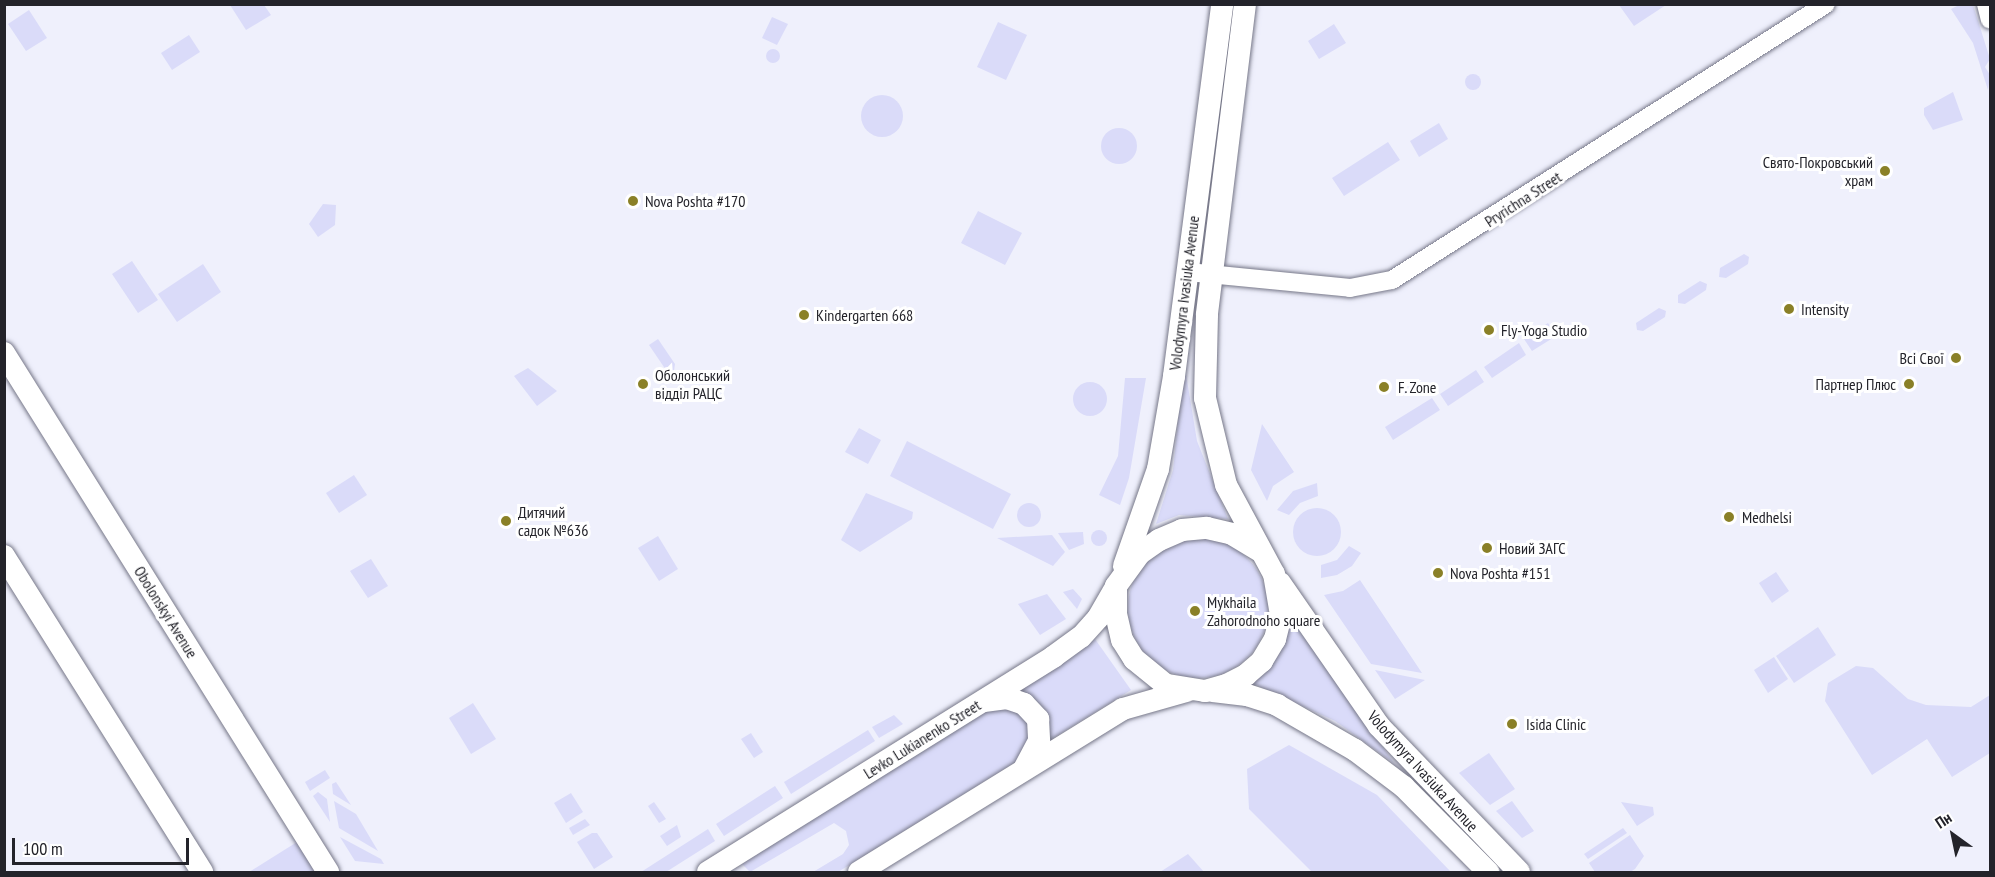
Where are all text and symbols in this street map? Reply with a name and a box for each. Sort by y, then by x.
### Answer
place label: Свято-Покровський храм [1763,152,1873,190]
marker: Свято-Покровський храм [1878,164,1892,178]
street label: Pryrichna Street [1481,167,1565,231]
place label: Nova Poshta #170 [645,191,745,211]
marker: Nova Poshta #170 [626,194,640,208]
street label: Volodymyra Ivasiuka Avenue [1165,214,1203,372]
place label: Intensity [1801,299,1849,319]
marker: Intensity [1782,302,1796,316]
place label: Kindergarten 668 [816,305,913,325]
marker: Kindergarten 668 [797,308,811,322]
place label: Fly-Yoga Studio [1501,320,1587,340]
marker: Fly-Yoga Studio [1482,323,1496,337]
place label: Всі Свої [1900,348,1944,368]
marker: Всі Свої [1949,351,1963,365]
place label: Оболонський відділ РАЦС [655,365,730,403]
place label: Партнер Плюс [1815,374,1896,394]
marker: Партнер Плюс [1900,375,1918,393]
marker: Оболонський відділ РАЦС [636,377,650,391]
place label: F. Zone [1398,377,1438,397]
marker: F. Zone [1375,378,1393,396]
place label: Дитячий садок №636 [518,502,588,540]
place label: Medhelsi [1742,507,1792,527]
marker: Medhelsi [1720,508,1738,526]
marker: Дитячий садок №636 [499,514,513,528]
place label: Новий ЗАГС [1499,538,1566,558]
marker: Новий ЗАГС [1480,541,1494,555]
street label: Obolonskyi Avenue [130,562,202,662]
place label: Nova Poshta #151 [1450,563,1550,583]
marker: Nova Poshta #151 [1431,566,1445,580]
place label: Mykhaila Zahorodnoho square [1207,592,1320,630]
marker: Mykhaila Zahorodnoho square [1188,604,1202,618]
street label: Levko Lukianenko Street [860,695,984,783]
street label: Volodymyra Ivasiuka Avenue [1364,706,1482,836]
place label: Isida Clinic [1526,714,1586,734]
marker: Isida Clinic [1503,715,1521,733]
north arrow [1923,805,1983,865]
text: Пн [1931,807,1955,833]
scale bar [15,826,192,864]
text: 100 m [23,837,63,860]

